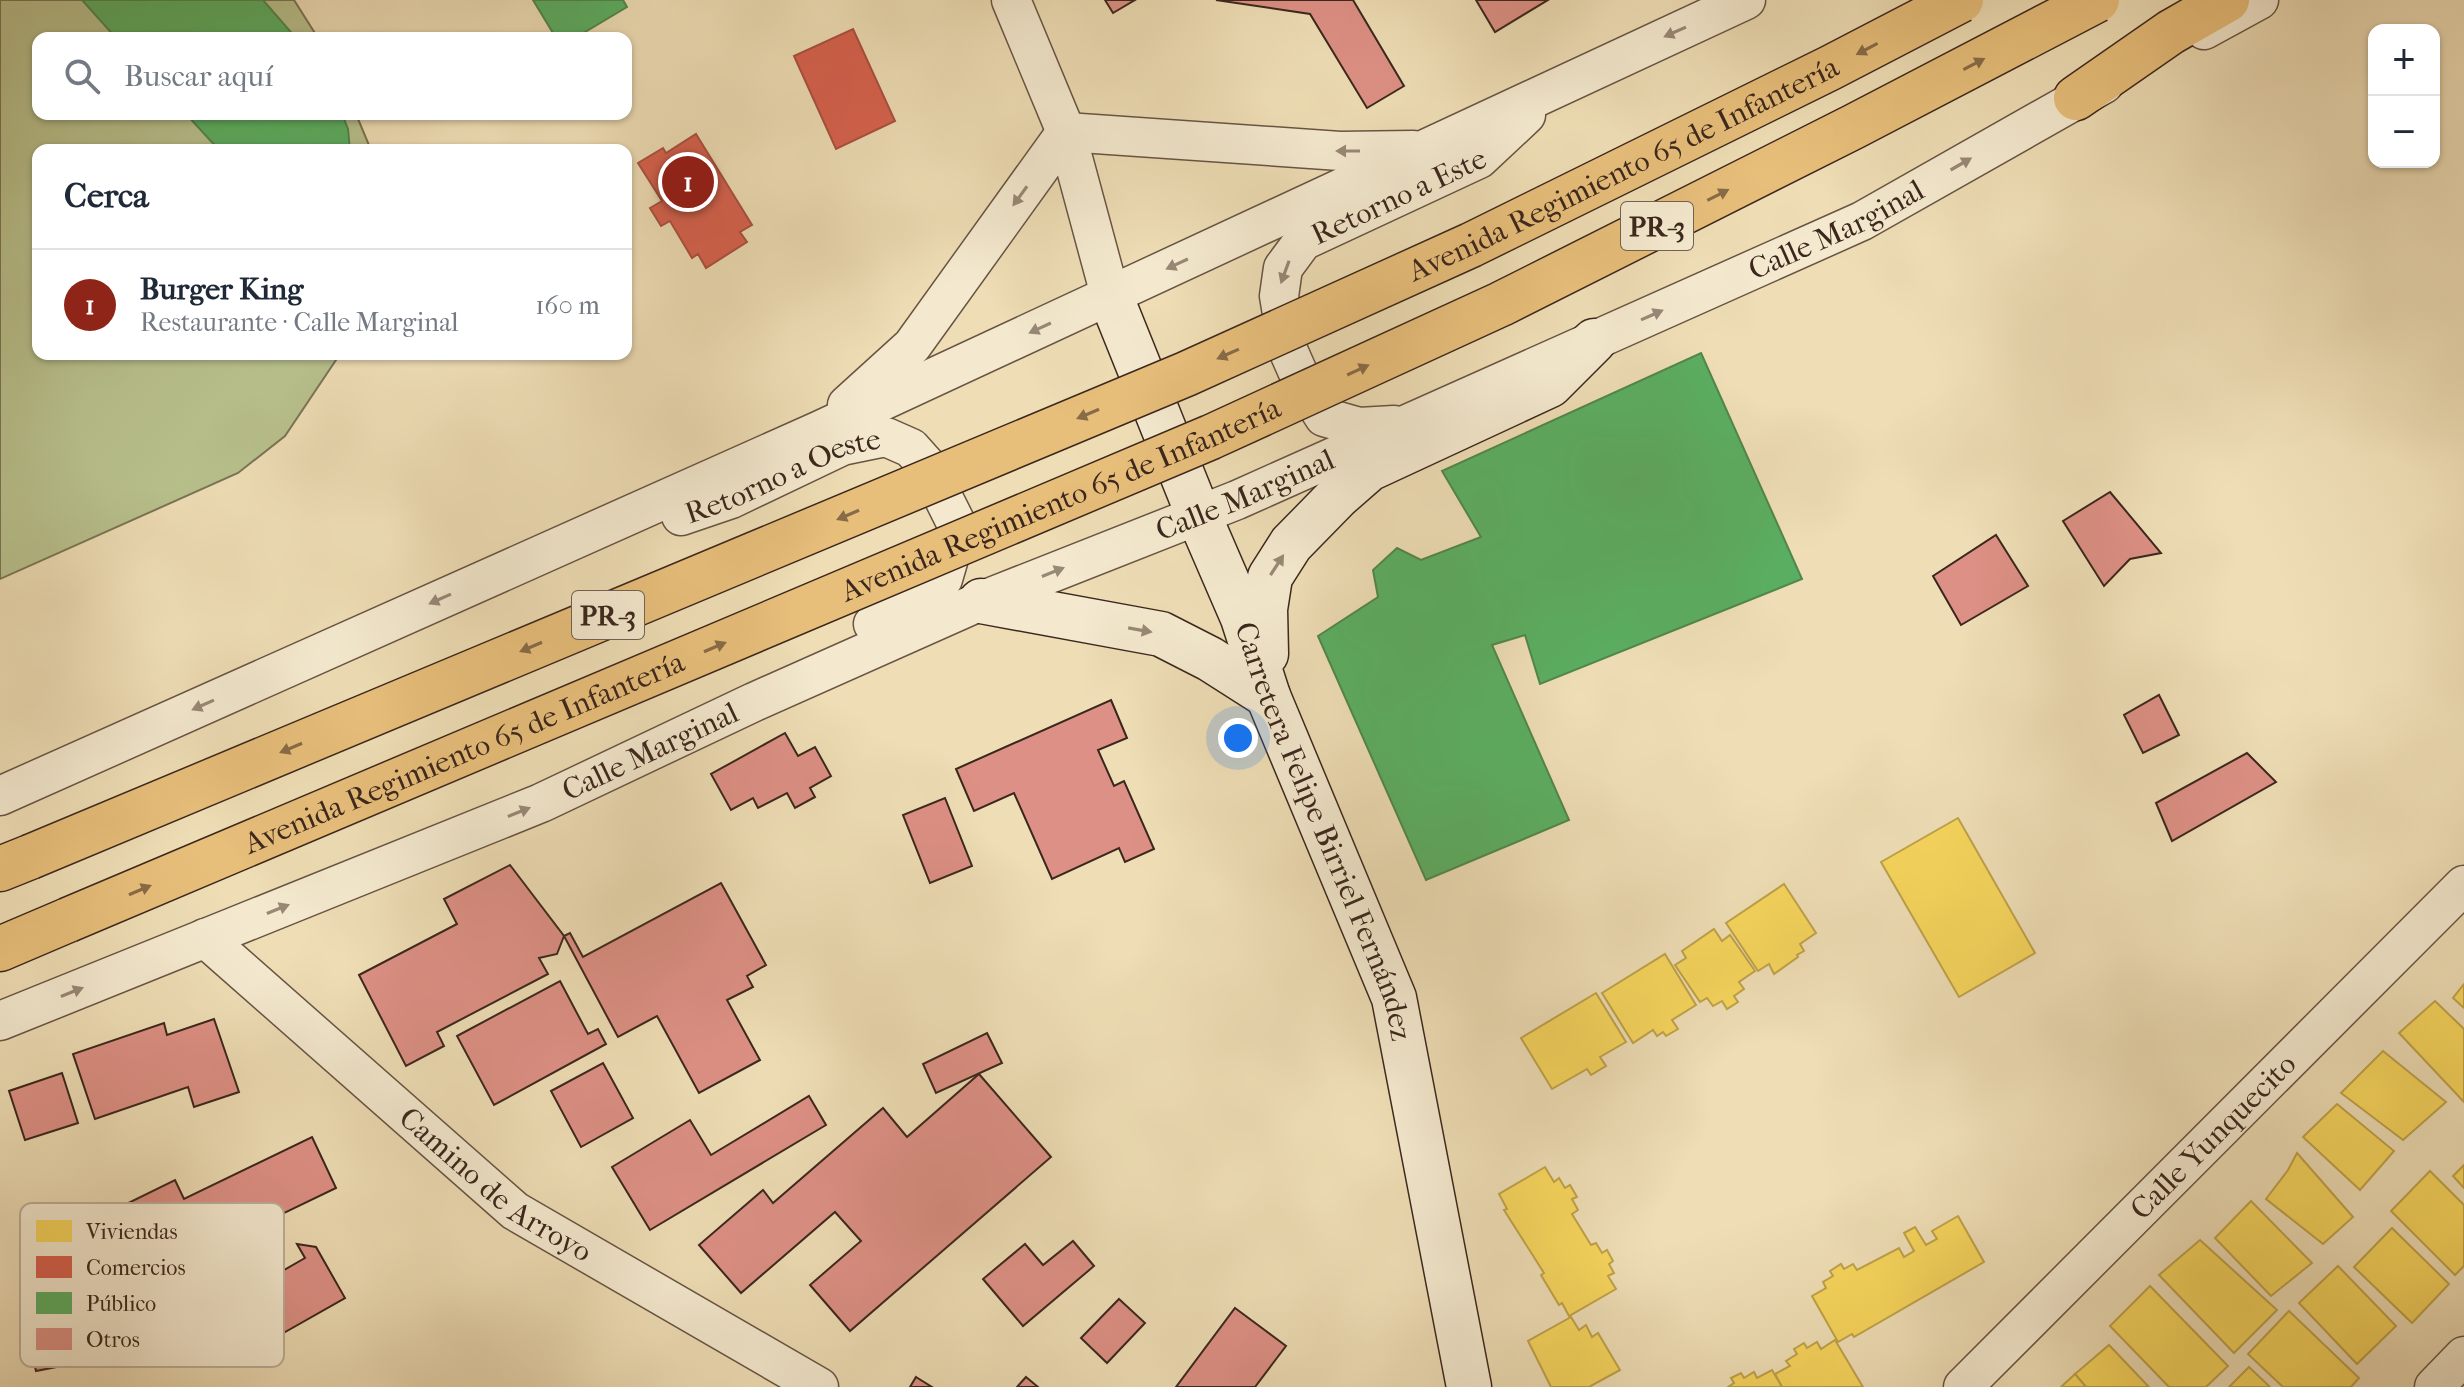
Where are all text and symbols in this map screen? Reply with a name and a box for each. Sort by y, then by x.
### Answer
map controls [2368,24,2440,168]
button: + [2368,24,2440,96]
one-way arrow [1663,25,1686,38]
search box [32,32,632,120]
one-way arrow [1856,41,1878,55]
street label: Avenida Regimiento 65 de Infantería [1402,49,1846,289]
icon: search [60,54,104,98]
one-way arrow [1963,58,1986,71]
text: Buscar aquí [124,59,273,94]
button: − [2368,96,2440,168]
street label: Retorno a Este [1306,141,1492,253]
one-way arrow [1335,145,1360,157]
pin: 1 [662,152,714,212]
one-way arrow [1950,157,1972,171]
street label: Calle Marginal [1743,173,1930,287]
text: Cerca [64,176,149,216]
one-way arrow [1013,185,1028,206]
one-way arrow [1706,189,1729,202]
road number: PR-3 [1621,202,1693,250]
one-way arrow [1165,257,1189,271]
one-way arrow [1279,260,1291,284]
text: Burger King [140,272,303,307]
text: 1 [85,290,95,321]
text: 160 m [535,290,600,321]
text: Restaurante · Calle Marginal [140,307,458,338]
one-way arrow [1641,308,1664,321]
one-way arrow [1028,321,1051,334]
one-way arrow [1217,348,1240,361]
one-way arrow [1346,363,1370,376]
street label: Avenida Regimiento 65 de Infantería [835,390,1287,610]
one-way arrow [1076,408,1100,421]
street label: Retorno a Oeste [681,422,884,531]
street label: Calle Marginal [1151,442,1340,548]
one-way arrow [836,508,860,521]
one-way arrow [1270,554,1284,576]
one-way arrow [1041,565,1065,578]
road number: PR-3 [572,591,644,639]
one-way arrow [428,593,452,606]
street label: Carretera Felipe Birriel Fernández [1227,618,1419,1044]
one-way arrow [1128,624,1153,636]
one-way arrow [703,640,726,653]
one-way arrow [519,641,543,654]
street label: Avenida Regimiento 65 de Infantería [238,644,691,862]
street label: Calle Marginal [557,695,744,808]
one-way arrow [191,699,214,712]
your location [1218,718,1258,758]
one-way arrow [279,741,303,754]
one-way arrow [507,805,531,818]
one-way arrow [128,883,152,896]
one-way arrow [266,902,290,915]
one-way arrow [60,985,84,998]
street label: Calle Yunquecito [2123,1047,2303,1227]
street label: Camino de Arroyo [392,1100,598,1270]
legend [20,1203,284,1367]
text: Viviendas [85,1219,178,1245]
text: Comercios [86,1255,186,1281]
text: Público [86,1291,156,1317]
text: Otros [86,1327,140,1353]

